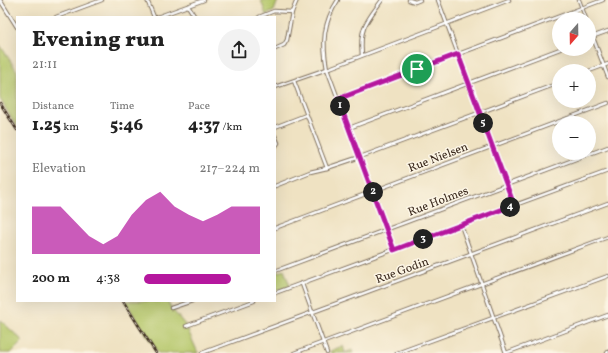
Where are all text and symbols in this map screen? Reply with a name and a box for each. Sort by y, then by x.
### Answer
north arrow [552,12,596,56]
map controls [552,12,596,160]
text: Evening run [32,25,165,56]
button: share [218,29,260,71]
pin [400,52,434,86]
text: 21:11 [32,56,57,74]
icon: arrive [406,58,428,80]
button: + [552,64,596,108]
pin: 1 [330,96,350,116]
text: 1 [338,98,342,113]
text: Distance [32,99,74,114]
text: Time [110,99,134,114]
text: Pace [188,99,210,114]
pin: 5 [473,113,493,133]
text: 1.25 [32,114,61,137]
text: 5:46 [110,114,143,137]
text: 4:37 [188,114,220,137]
text: 5 [480,115,486,130]
button: − [552,116,596,160]
text: km [61,120,79,135]
text: /km [220,120,242,135]
street label: Rue Nielsen [406,139,471,177]
text: Elevation [32,160,86,178]
text: 217–224 m [199,160,260,178]
pin: 2 [363,182,383,202]
street label: Rue Holmes [406,183,471,221]
text: 2 [370,184,376,199]
pin: 4 [500,197,520,217]
text: 4 [507,199,513,214]
pin: 3 [413,229,433,249]
text: 3 [420,231,426,246]
street label: Rue Godin [373,254,431,288]
text: 200 m [32,270,70,288]
text: 4:38 [96,270,120,288]

